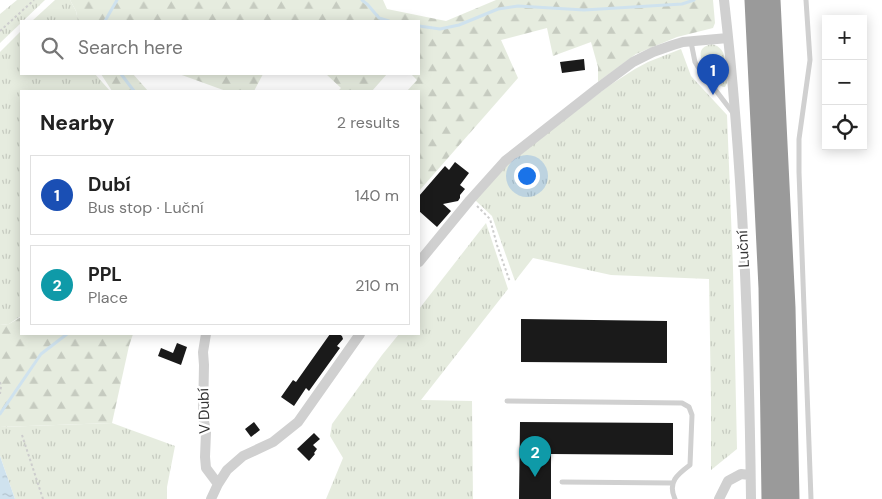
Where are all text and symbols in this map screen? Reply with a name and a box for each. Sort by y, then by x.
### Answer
map controls [822,15,867,150]
button: + [822,15,867,60]
search box [20,20,420,75]
icon: search [38,34,66,62]
text: Search here [78,35,183,60]
pin: 1 [697,54,729,95]
button: − [822,60,867,105]
button: locate [822,105,867,150]
text: Nearby [40,109,114,137]
text: 2 results [337,112,400,133]
your location [514,163,540,189]
text: Dubí [88,172,131,197]
text: 1 [54,185,60,206]
text: 140 m [355,185,399,206]
text: Bus stop · Luční [88,197,204,218]
street label: Luční [732,229,754,268]
text: PPL [88,262,122,287]
text: 2 [52,275,62,296]
text: 210 m [355,275,399,296]
text: Place [88,287,128,308]
street label: V Dubí [193,387,215,434]
pin: 2 [519,436,551,477]

